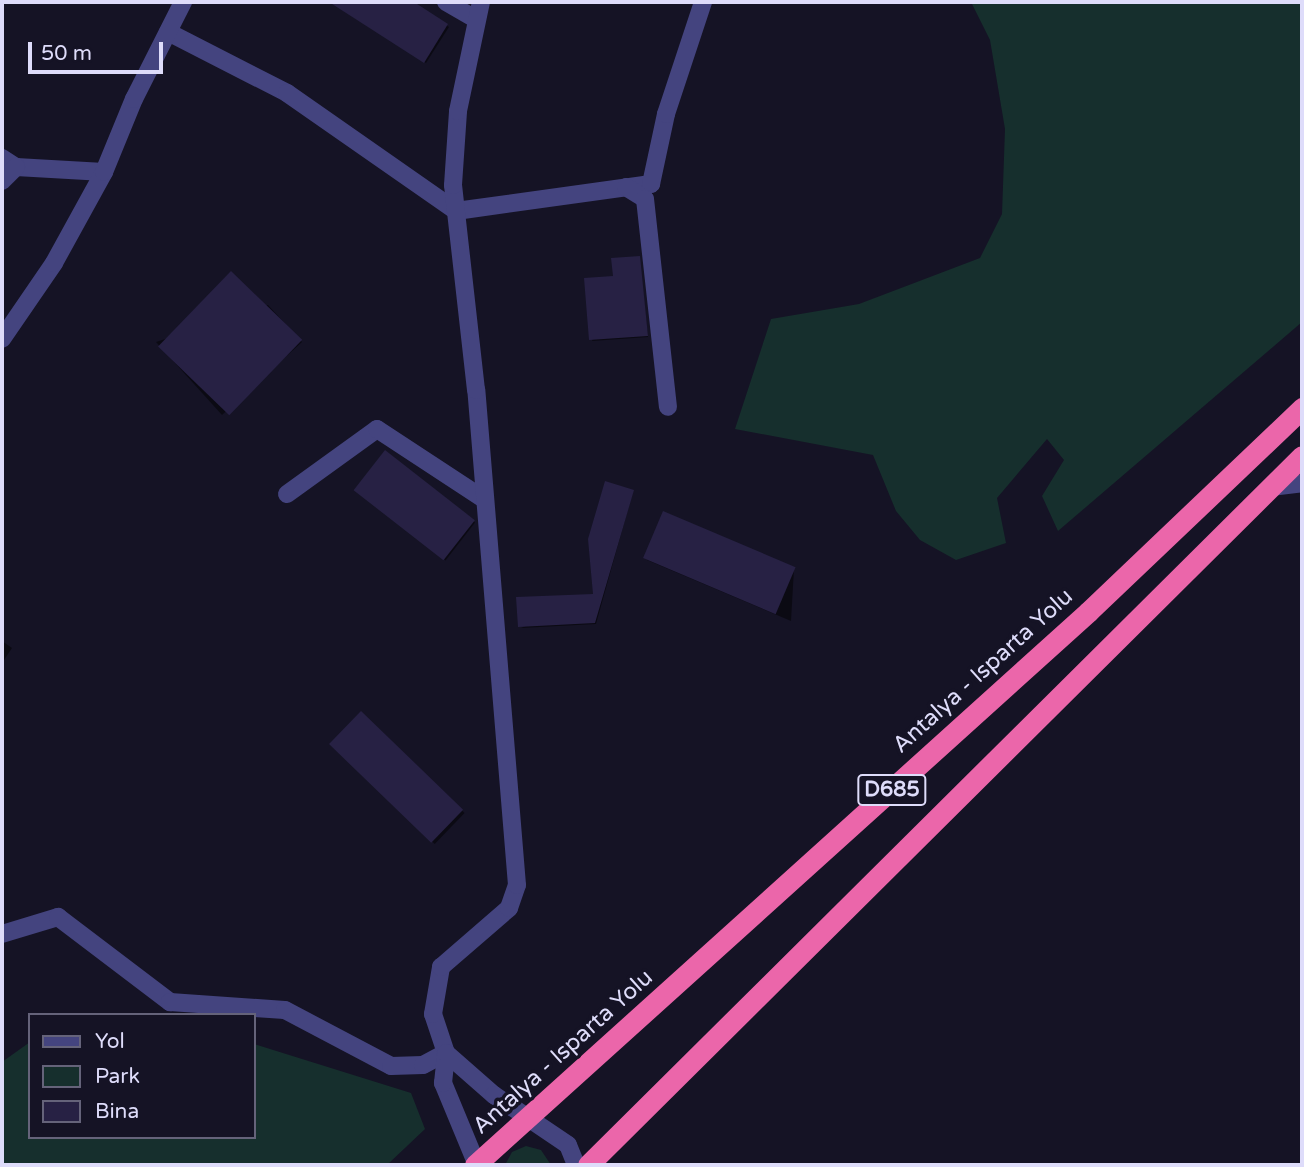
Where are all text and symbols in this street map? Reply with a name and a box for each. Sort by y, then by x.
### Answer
scale bar [32,28,166,72]
text: 50 m [41,41,92,66]
street label: Antalya - Isparta Yolu [887,583,1079,759]
road number: D685 [857,772,927,808]
street label: Antalya - Isparta Yolu [467,964,659,1140]
legend [28,1013,256,1139]
text: Yol [95,1029,125,1054]
text: Park [95,1064,140,1089]
text: Bina [95,1099,139,1124]

